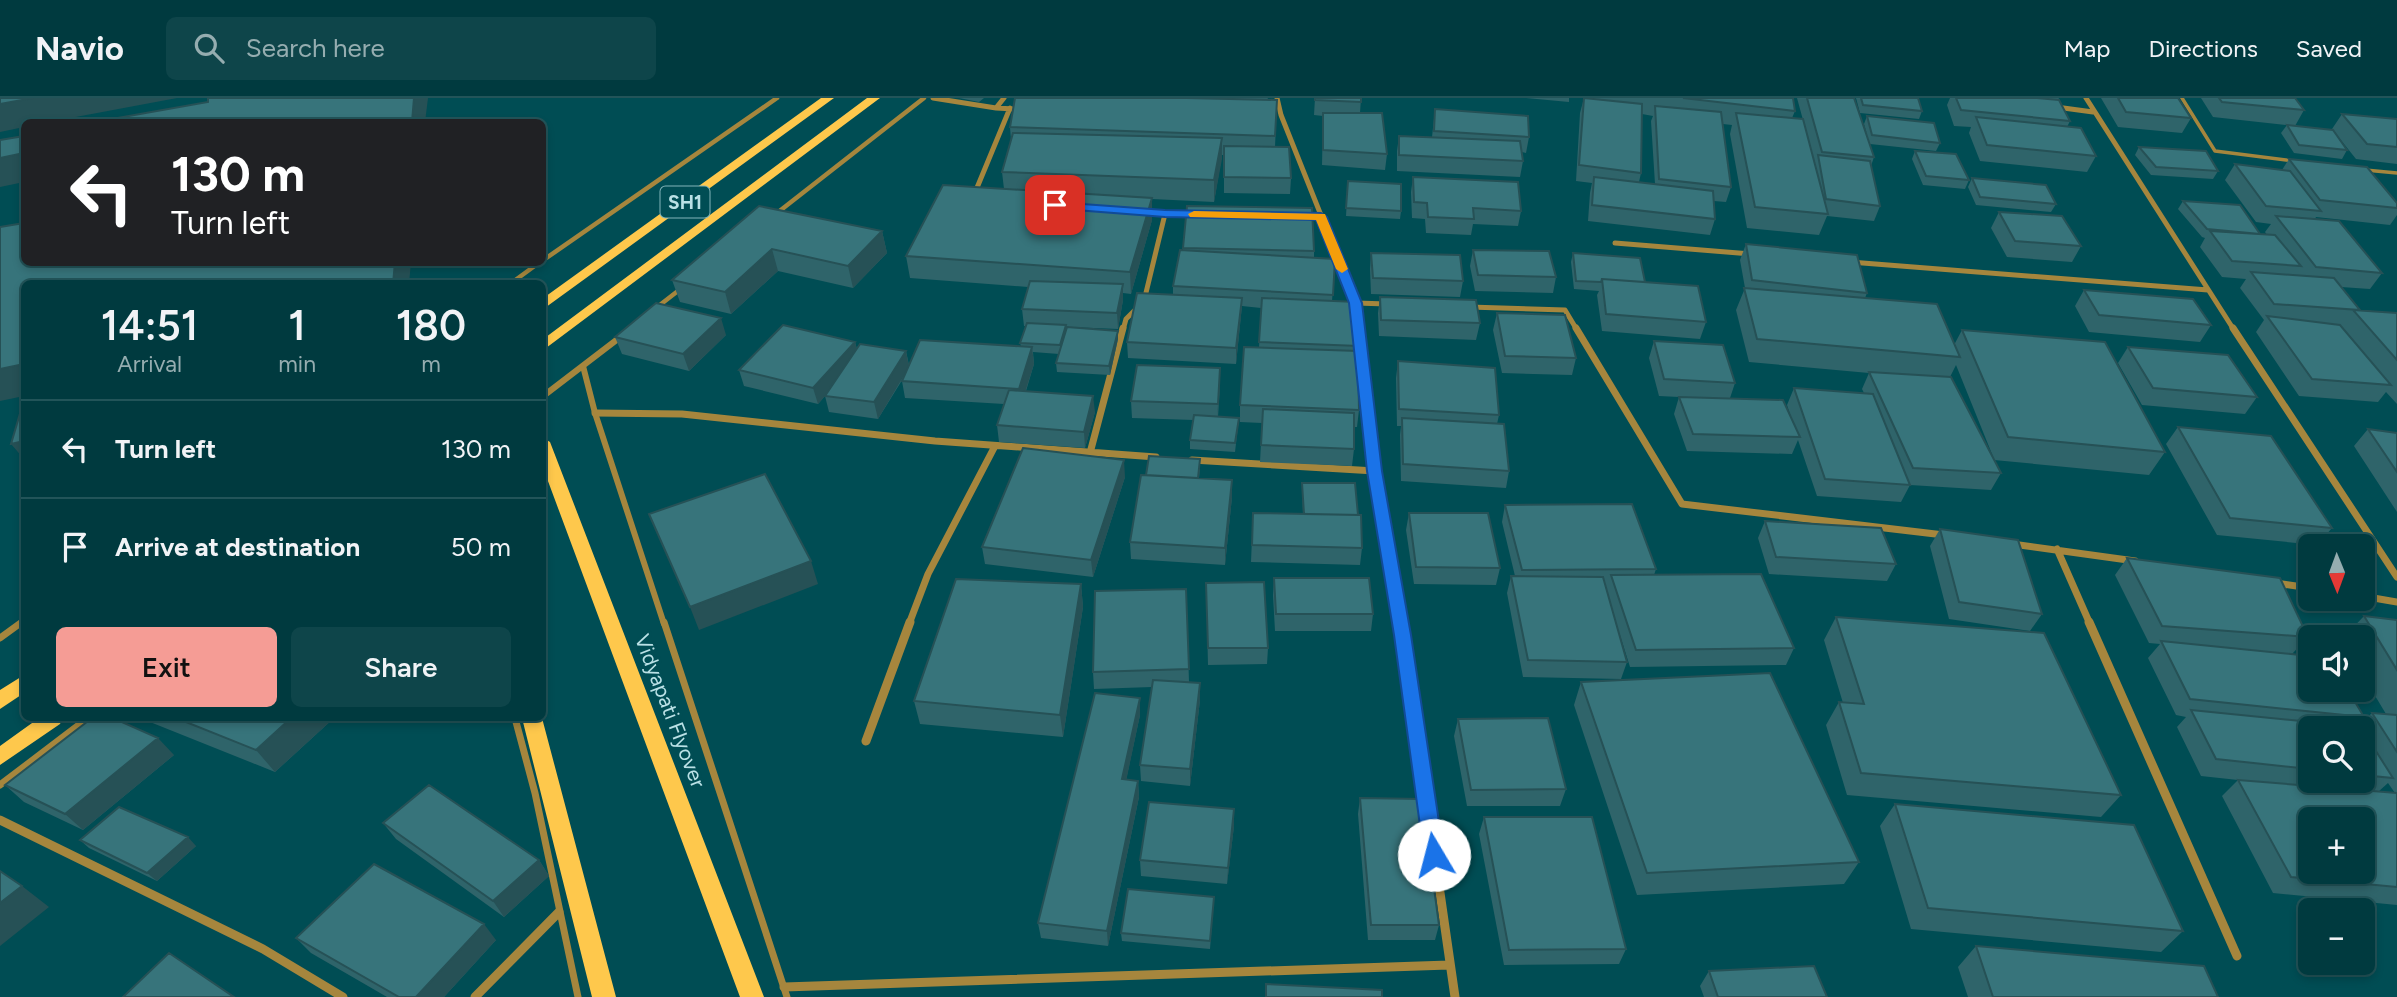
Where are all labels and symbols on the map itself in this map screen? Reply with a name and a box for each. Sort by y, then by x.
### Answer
pin [1025,175,1085,235]
road number: SH1 [660,186,710,218]
north arrow [2298,534,2375,611]
street label: Vidyapati Flyover [630,631,711,791]
position arrow [1397,818,1471,892]

